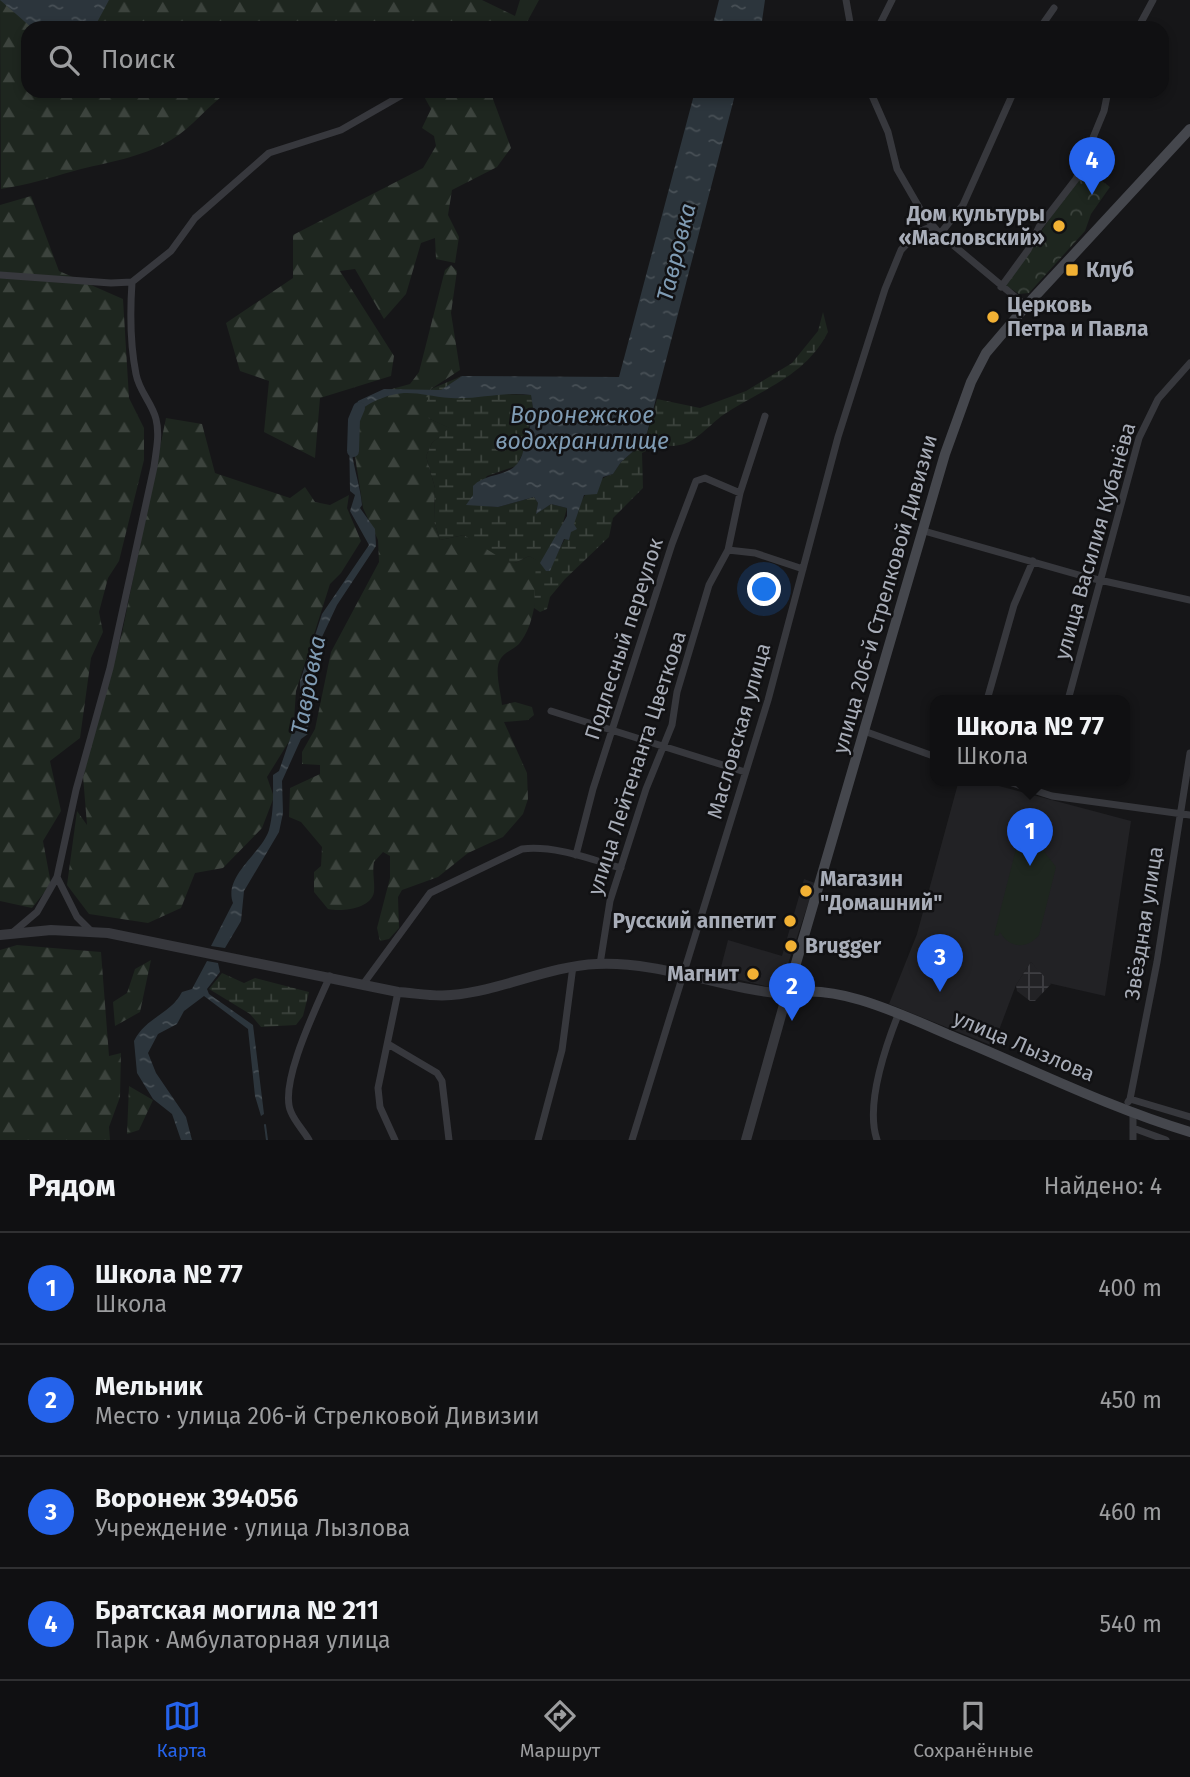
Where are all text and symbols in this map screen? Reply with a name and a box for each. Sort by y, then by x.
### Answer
search box [21,21,1169,98]
icon: search [45,41,83,79]
text: Поиск [101,44,175,75]
pin: 4 [1069,137,1115,195]
water label: Тавровка [650,200,702,304]
place label: Дом культуры «Масловский» [898,201,1045,251]
marker: Дом культуры «Масловский» [1051,218,1067,234]
place label: Клуб [1086,257,1134,283]
marker: Клуб [1064,262,1080,278]
place label: Церковь Петра и Павла [1007,292,1149,342]
marker: Церковь Петра и Павла [985,309,1001,325]
water label: Воронежское водохранилище [495,401,669,455]
street label: улица Василия Кубанёва [1049,419,1141,663]
street label: улица 206-й Стрелковой Дивизии [827,431,943,757]
street label: Подлесный переулок [579,535,669,743]
your location [747,572,781,606]
street label: улица Лейтенанта Цветкова [582,628,692,898]
water label: Тавровка [285,633,331,737]
street label: Масловская улица [701,640,777,822]
popup [930,695,1130,786]
text: Школа № 77 [956,711,1104,742]
text: Школа [956,742,1028,770]
pin: 1 [1007,808,1053,866]
street label: Звёздная улица [1119,844,1169,1002]
place label: Магазин "Домашний" [820,866,942,916]
marker: Магазин "Домашний" [798,883,814,899]
place label: Русский аппетит [612,908,777,934]
marker: Русский аппетит [782,913,798,929]
place label: Brugger [805,933,882,959]
pin: 3 [917,934,963,992]
marker: Brugger [783,938,799,954]
place label: Магнит [667,961,740,987]
pin: 2 [769,963,815,1021]
marker: Магнит [745,966,761,982]
street label: улица Лызлова [949,1005,1099,1087]
text: Рядом [28,1168,116,1204]
text: Найдено: 4 [1044,1172,1162,1200]
text: Школа № 77 [95,1259,243,1290]
text: 1 [46,1274,56,1302]
text: 400 m [1098,1274,1162,1302]
text: Школа [95,1290,167,1318]
text: Мельник [95,1371,203,1402]
text: 2 [45,1386,57,1414]
text: 450 m [1100,1386,1162,1414]
text: Место · улица 206-й Стрелковой Дивизии [95,1402,540,1430]
text: Воронеж 394056 [95,1483,298,1514]
text: 3 [45,1498,57,1526]
text: 460 m [1099,1498,1162,1526]
text: Учреждение · улица Лызлова [95,1514,410,1542]
text: Братская могила № 211 [95,1595,379,1626]
text: 4 [45,1610,58,1638]
text: 540 m [1100,1610,1162,1638]
text: Парк · Амбулаторная улица [95,1626,390,1654]
tab: Карта [156,1697,207,1762]
tab: Маршрут [520,1697,600,1762]
tab: Сохранённые [913,1697,1034,1762]

